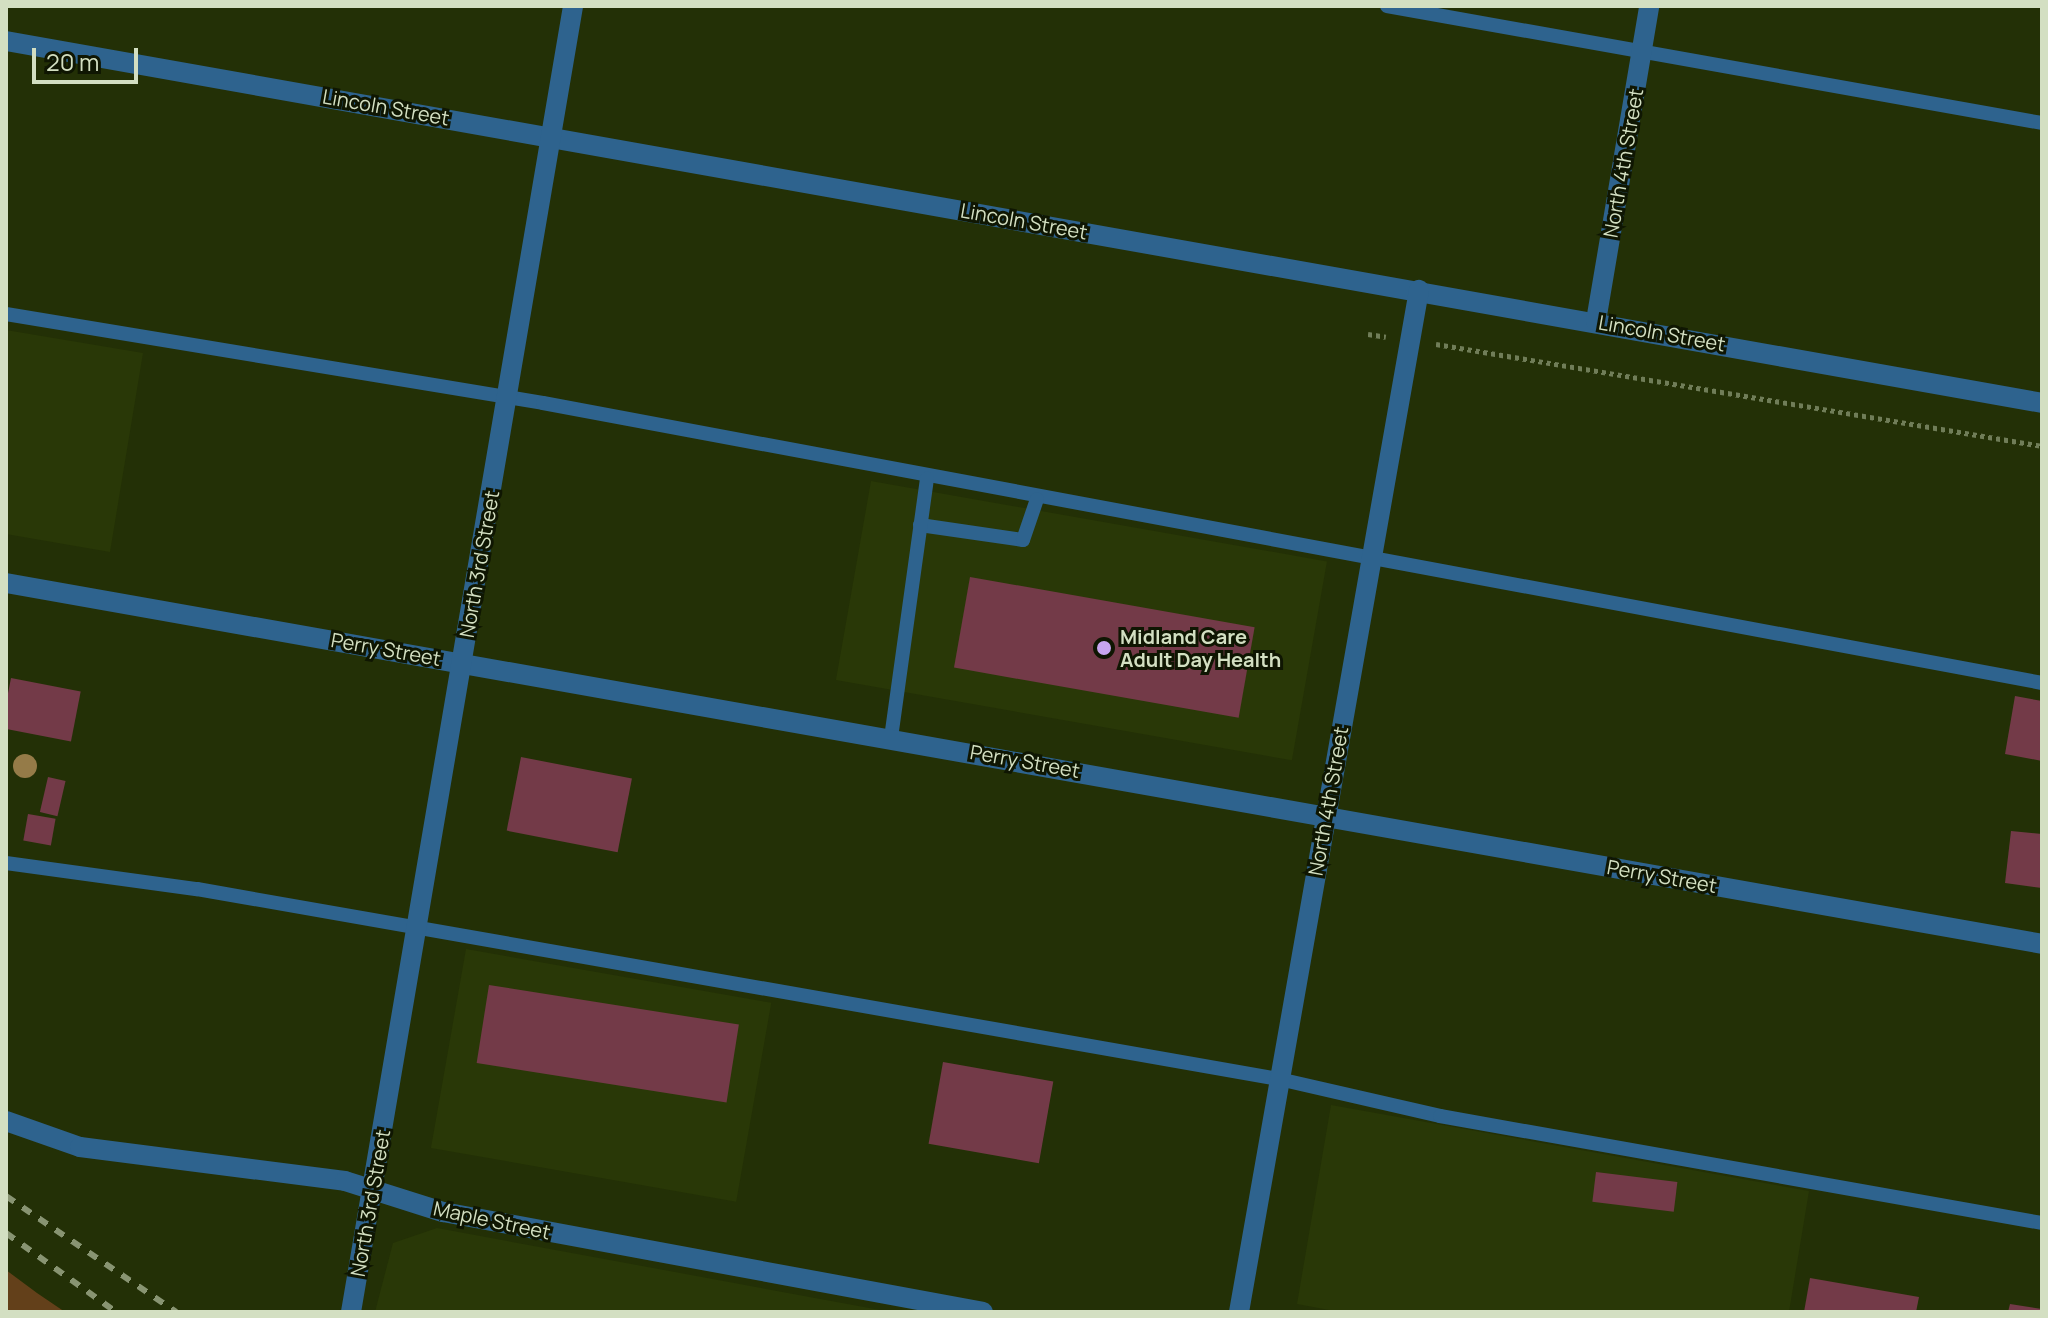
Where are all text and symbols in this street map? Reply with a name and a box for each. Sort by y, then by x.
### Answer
scale bar [36,32,142,82]
text: 20 m [46,45,99,78]
street label: Lincoln Street [321,84,451,130]
street label: North 4th Street [1598,87,1648,239]
street label: Lincoln Street [959,198,1089,244]
street label: Lincoln Street [1597,310,1727,356]
street label: North 3rd Street [454,488,504,640]
place label: Midland Care Adult Day Health [1120,624,1281,671]
street label: Perry Street [329,628,443,670]
marker: Midland Care Adult Day Health [1095,639,1113,657]
street label: North 4th Street [1303,725,1353,877]
street label: Perry Street [968,740,1082,782]
street label: Perry Street [1605,855,1719,897]
street label: North 3rd Street [345,1127,395,1279]
street label: Maple Street [431,1196,553,1244]

